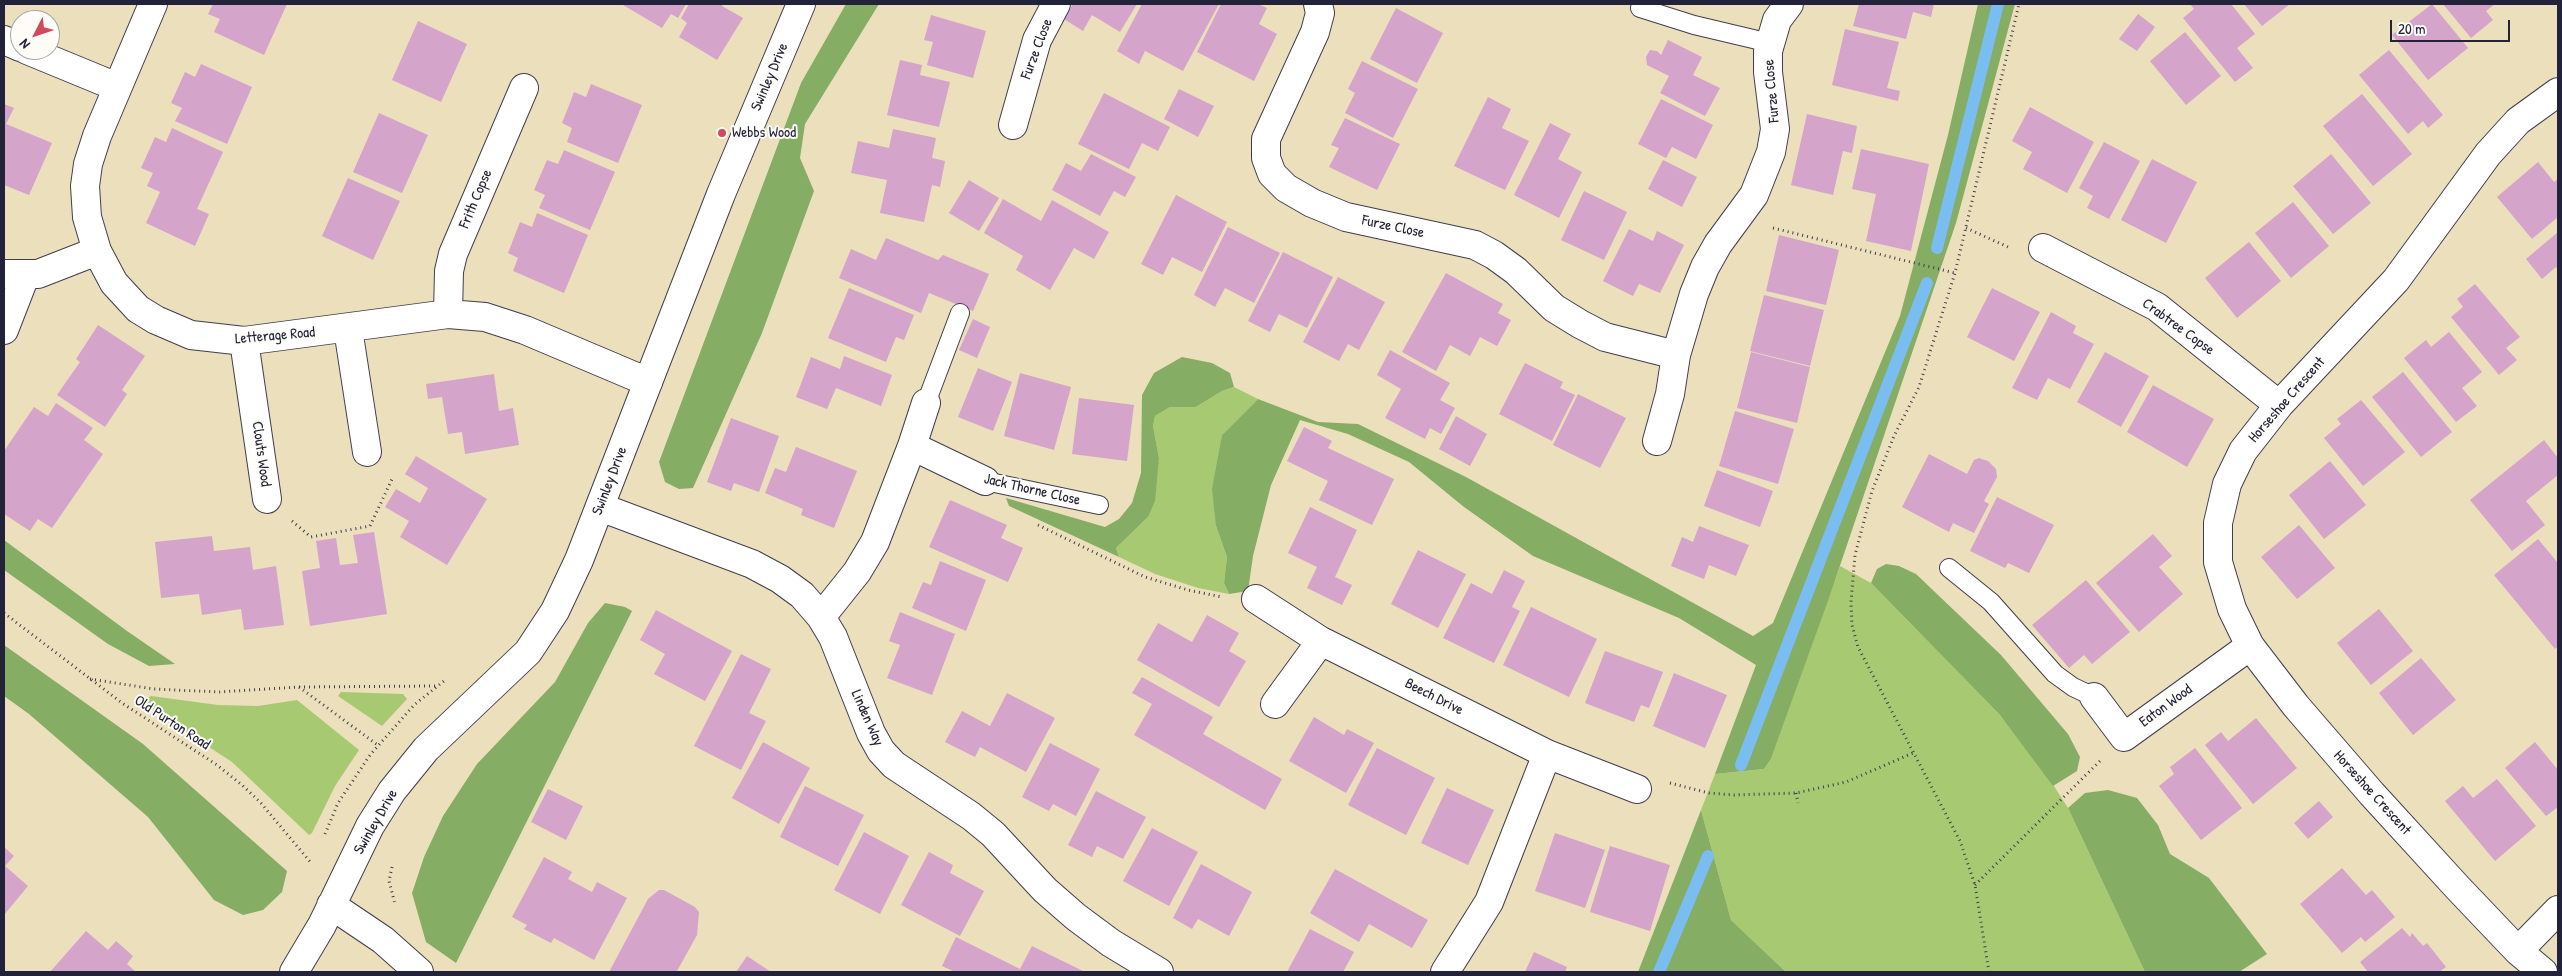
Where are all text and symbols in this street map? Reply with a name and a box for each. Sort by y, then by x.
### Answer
north arrow [10,10,60,60]
scale bar [2392,10,2512,42]
street label: Furze Close [1017,16,1057,82]
text: 20 m [2398,18,2425,39]
text: N [14,35,34,54]
street label: Swinley Drive [748,40,792,114]
street label: Furze Close [1760,59,1784,123]
place label: Webbs Wood [732,124,796,142]
marker: Webbs Wood [716,127,728,139]
street label: Frith Copse [456,167,496,231]
street label: Furze Close [1360,212,1426,242]
street label: Crabtree Copse [2138,295,2218,359]
street label: Letterage Road [234,324,316,348]
street label: Horseshoe Crescent [2245,353,2329,447]
street label: Clouts Wood [248,420,274,488]
street label: Swinley Drive [589,444,631,518]
street label: Jack Thorne Close [982,470,1082,510]
street label: Beech Drive [1402,675,1466,719]
street label: Eaton Wood [2136,681,2196,731]
street label: Linden Way [847,687,887,749]
street label: Old Purton Road [131,692,213,754]
street label: Horseshoe Crescent [2329,747,2415,839]
street label: Swinley Drive [350,786,402,858]

